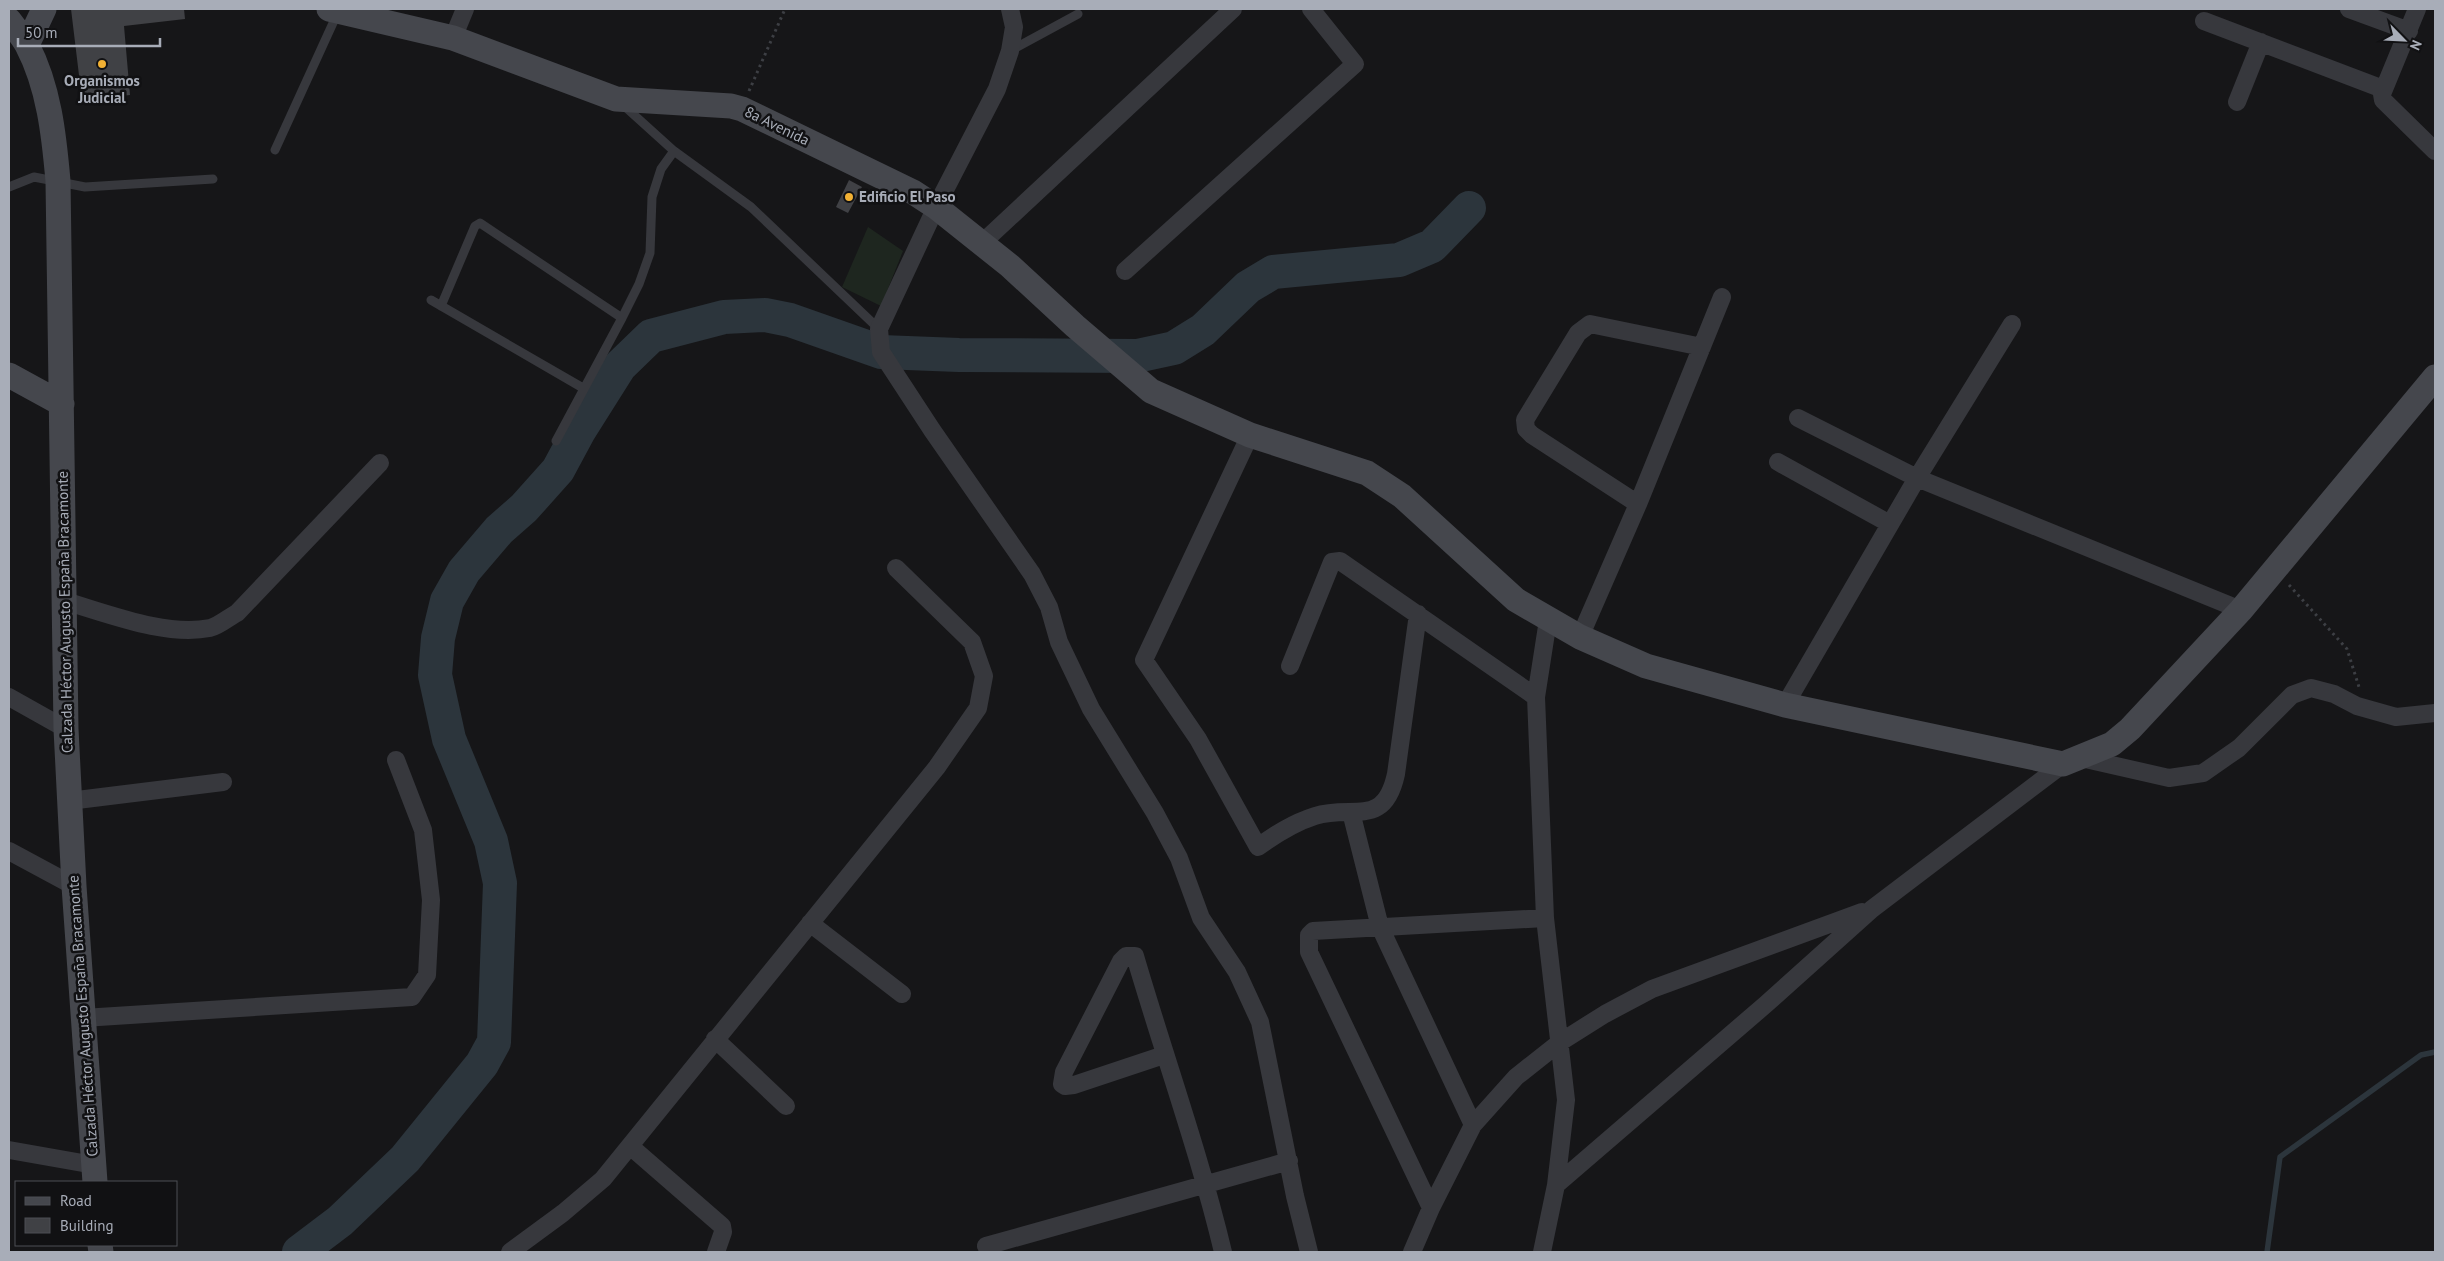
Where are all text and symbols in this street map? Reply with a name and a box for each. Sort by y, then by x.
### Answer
scale bar [18,15,160,47]
north arrow [2379,15,2429,65]
text: 50 m [25,23,58,42]
text: N [2406,37,2426,53]
marker: Organismos Judicial [96,58,108,70]
place label: Organismos Judicial [64,71,140,107]
street label: 8a Avenida [742,102,813,149]
place label: Edificio El Paso [859,187,956,206]
marker: Edificio El Paso [843,191,855,203]
street label: Calzada Héctor Augusto España Bracamonte [53,471,76,753]
street label: Calzada Héctor Augusto España Bracamonte [63,875,102,1157]
legend [15,1181,178,1246]
text: Road [60,1191,92,1210]
text: Building [60,1216,114,1235]

